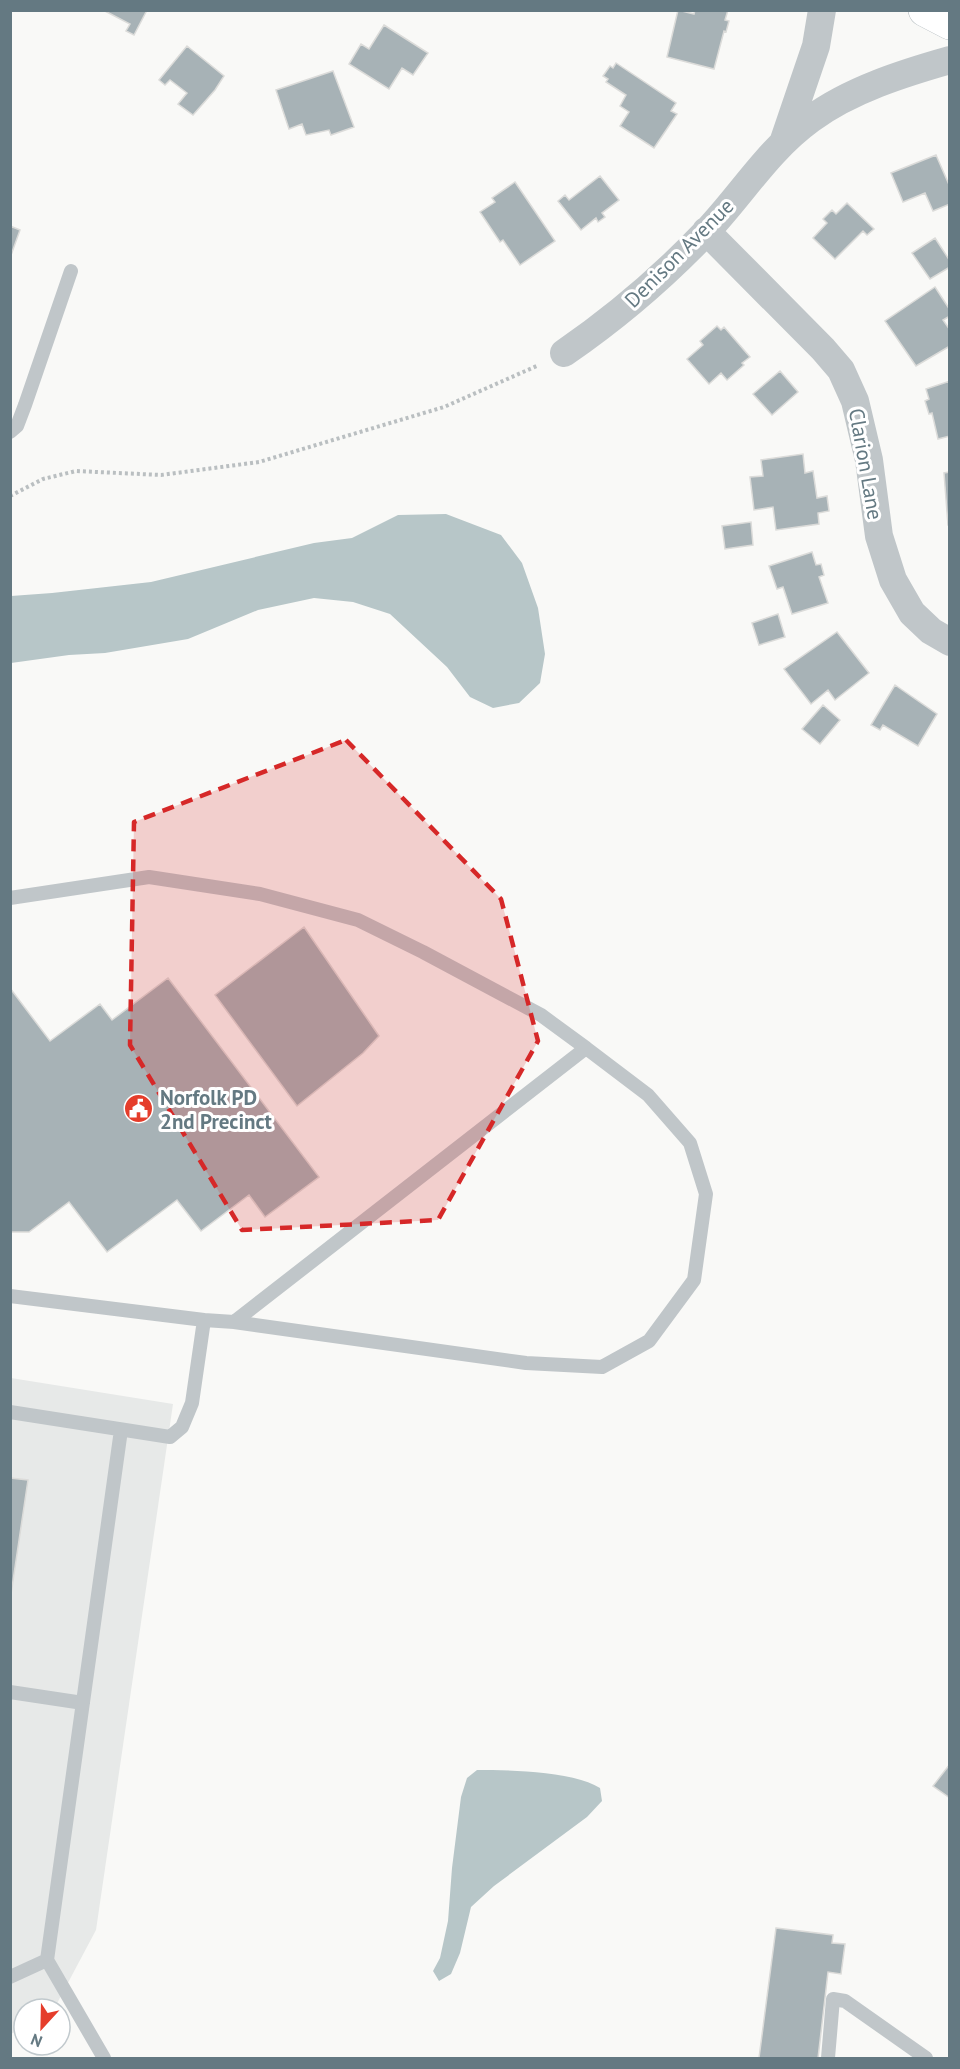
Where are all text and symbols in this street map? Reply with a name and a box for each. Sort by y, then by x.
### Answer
street label: Denison Avenue [619,193,739,313]
street label: Clarion Lane [843,406,889,522]
place label: Norfolk PD 2nd Precinct [160,1084,273,1135]
public building icon: Norfolk PD 2nd Precinct [123,1093,155,1125]
north arrow [12,1997,72,2057]
text: N [28,2030,45,2052]

